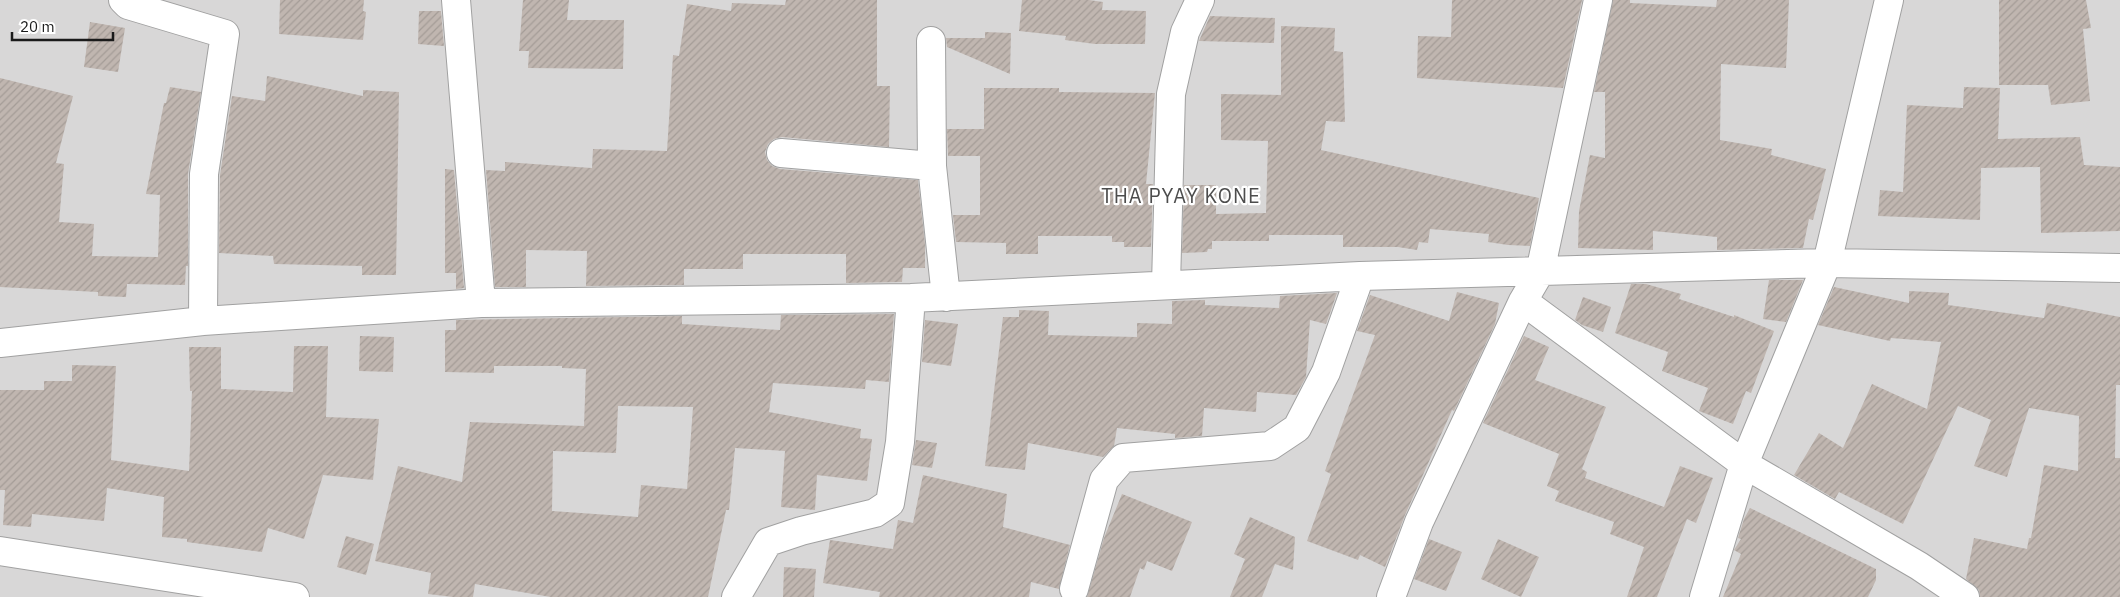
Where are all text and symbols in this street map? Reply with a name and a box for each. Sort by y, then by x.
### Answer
scale bar [12,10,114,42]
text: 20 m [20,17,55,36]
district label: THA PYAY KONE [1101,182,1261,209]

